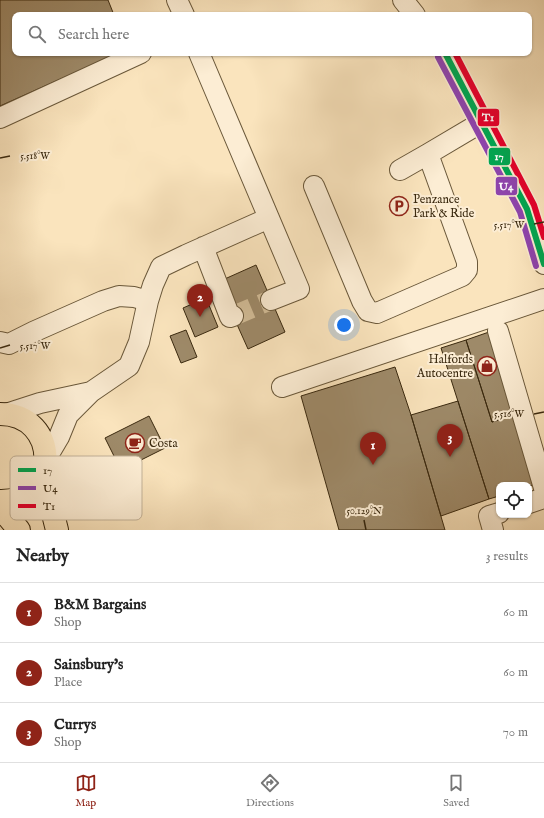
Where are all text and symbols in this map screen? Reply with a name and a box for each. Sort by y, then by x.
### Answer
search box [12,12,532,56]
icon: search [26,23,48,45]
text: Search here [58,25,129,44]
line badge: T1 [477,108,500,127]
text: T1 [481,111,494,125]
line badge: 17 [488,147,511,166]
text: 5.518°W [20,150,50,163]
text: 17 [494,150,504,164]
line badge: U4 [495,176,518,196]
text: U4 [498,180,514,194]
place label: Penzance Park & Ride [413,192,475,221]
parking icon: Penzance Park & Ride [388,195,410,217]
text: 5.517°W [494,219,525,232]
pin: 2 [187,284,213,317]
your location [334,315,354,335]
text: 5.517°W [20,340,51,353]
place label: Halfords Autocentre [416,352,473,381]
shop icon: Halfords Autocentre [476,355,498,377]
text: 5.516°W [494,408,524,421]
pin: 3 [437,424,463,457]
cafe icon: Costa [124,432,146,454]
pin: 1 [360,432,386,465]
place label: Costa [149,436,178,451]
legend [10,456,142,520]
text: 17 [43,464,52,478]
text: U4 [43,482,58,496]
map controls [496,482,532,518]
button: locate [496,482,532,518]
text: T1 [43,500,55,514]
text: 50.129°N [346,505,382,518]
text: Nearby [16,546,69,567]
text: 3 results [486,548,528,565]
text: B&M Bargains [54,595,146,614]
text: 1 [27,604,31,621]
text: 60 m [503,604,528,621]
text: Shop [54,614,82,631]
text: Sainsbury's [54,655,123,674]
text: 2 [26,664,32,681]
text: 60 m [503,664,528,681]
text: Place [54,674,82,691]
text: Currys [54,715,96,734]
text: 3 [27,724,31,741]
text: 70 m [503,724,528,741]
text: Shop [54,734,82,751]
tab: Map [75,772,97,810]
tab: Directions [246,772,294,810]
tab: Saved [443,772,469,810]

